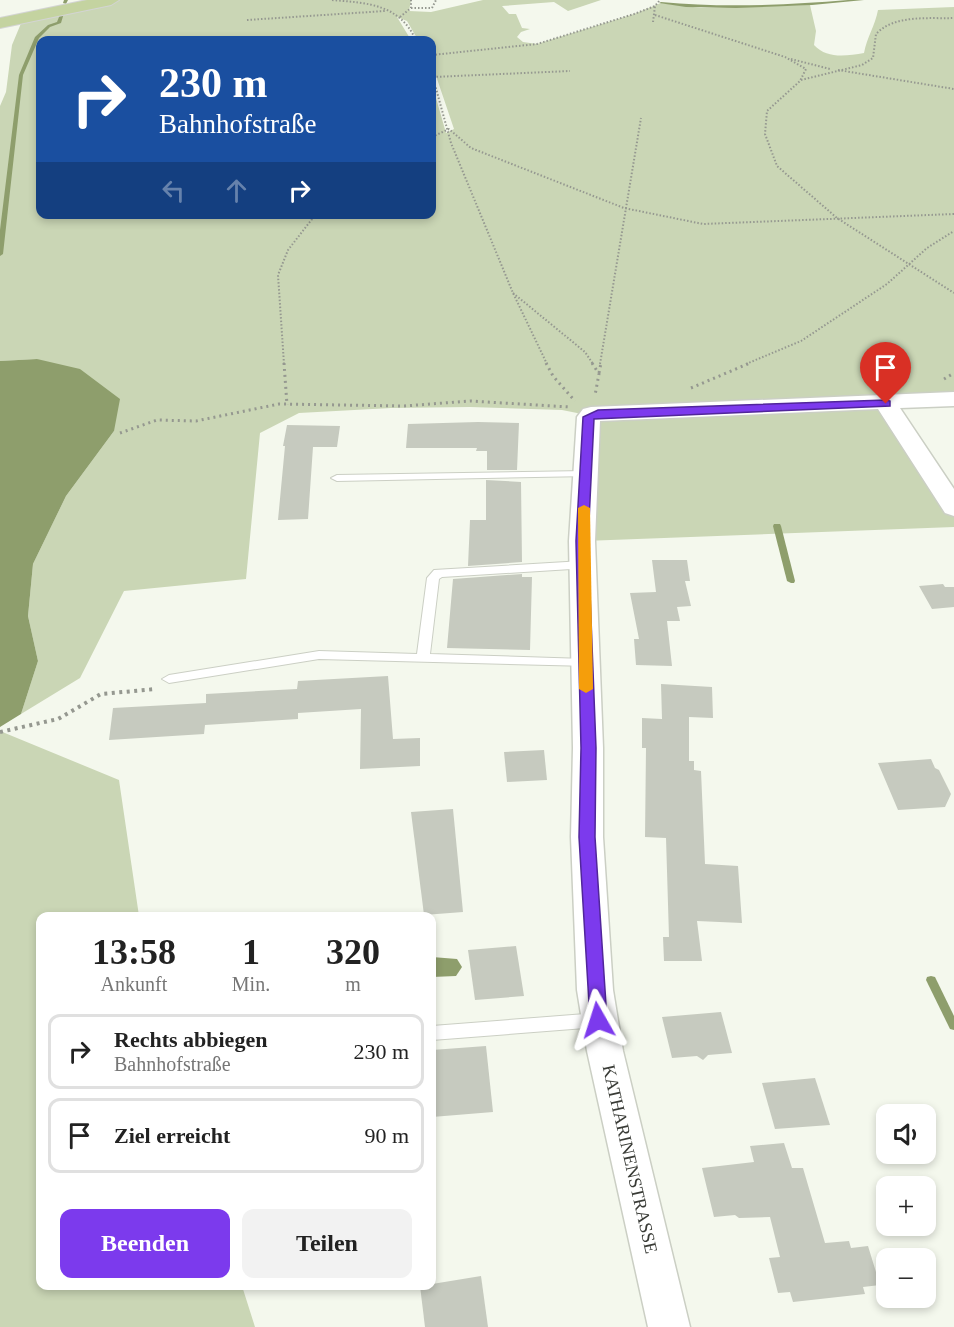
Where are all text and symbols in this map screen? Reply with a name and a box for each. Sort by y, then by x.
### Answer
icon: right [60,60,138,138]
text: 230 m [159,60,268,106]
text: Bahnhofstraße [159,109,316,139]
icon: left [157,174,190,207]
icon: ahead [220,174,253,207]
icon: right [283,174,316,207]
pin [860,342,911,404]
icon: arrive [869,351,902,384]
text: 13:58 [92,932,176,972]
text: 1 [242,932,260,972]
text: 320 [326,932,380,972]
text: Ankunft [101,973,167,995]
text: Min. [232,973,270,995]
text: m [345,973,361,995]
position arrow [566,988,630,1052]
text: Rechts abbiegen [114,1027,267,1052]
icon: right [63,1035,96,1068]
text: 230 m [353,1039,409,1064]
text: Bahnhofstraße [114,1053,231,1075]
street label: KATHARINENSTRASSE [599,1063,661,1255]
map controls [876,1104,936,1308]
button: sound [876,1104,936,1164]
icon: arrive [63,1119,96,1152]
text: Ziel erreicht [114,1123,230,1148]
text: 90 m [364,1123,409,1148]
button: + [876,1176,936,1236]
button: Beenden [60,1209,230,1278]
button: Teilen [242,1209,412,1278]
button: − [876,1248,936,1308]

